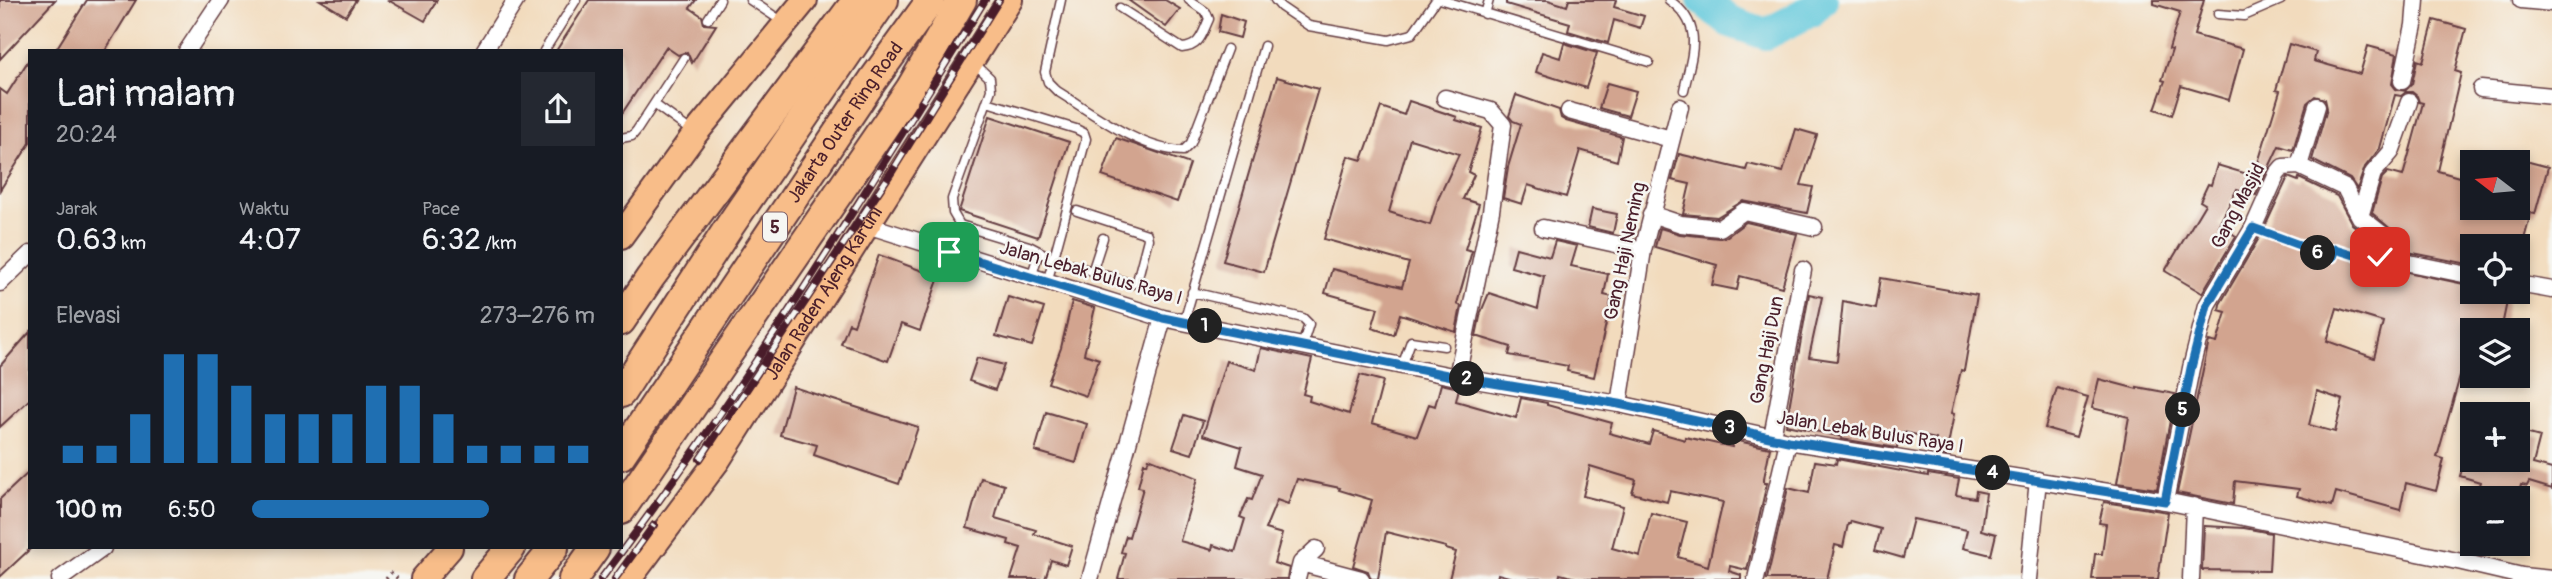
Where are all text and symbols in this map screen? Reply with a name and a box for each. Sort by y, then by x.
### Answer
street label: Jakarta Outer Ring Road [782,37,909,208]
text: Lari malam [56,70,236,118]
button: share [521,72,595,146]
text: 20:24 [56,120,117,149]
north arrow [2460,150,2530,220]
map controls [2460,150,2530,556]
street label: Gang Masjid [2205,159,2271,253]
street label: Gang Haji Neming [1599,180,1651,322]
text: Jarak [56,197,97,221]
text: Waktu [239,197,289,221]
text: Pace [422,197,460,221]
street label: Jalan Raden Ajeng Kartini [760,202,888,385]
road number: 5 [763,212,787,242]
text: 0.63 [56,221,117,258]
text: 4:07 [239,221,301,258]
text: 6:32 [422,221,481,258]
pin [919,222,979,282]
pin [2350,227,2410,287]
text: km [117,231,146,255]
text: /km [481,231,517,255]
icon: arrive [930,233,968,271]
button: locate [2460,234,2530,304]
street label: Jalan Lebak Bulus Raya I [997,235,1185,311]
pin: 6 [2300,236,2336,270]
icon: check [2361,238,2399,276]
text: 6 [2312,240,2323,264]
street label: Gang Haji Dun [1745,294,1789,406]
text: Elevasi [56,301,120,330]
text: 273–276 m [480,301,595,330]
pin: 1 [1188,308,1222,344]
text: 1 [1201,313,1208,337]
button: layers [2460,318,2530,388]
pin: 2 [1450,362,1484,396]
text: 2 [1461,366,1472,390]
pin: 5 [2166,392,2200,428]
text: 5 [2177,397,2188,421]
button: + [2460,402,2530,472]
street label: Jalan Lebak Bulus Raya I [1775,405,1965,459]
pin: 3 [1712,410,1748,446]
text: 3 [1724,415,1735,439]
pin: 4 [1976,456,2010,490]
text: 4 [1987,460,1998,484]
button: − [2460,486,2530,556]
text: 100 m [56,495,122,524]
text: 6:50 [168,495,216,524]

